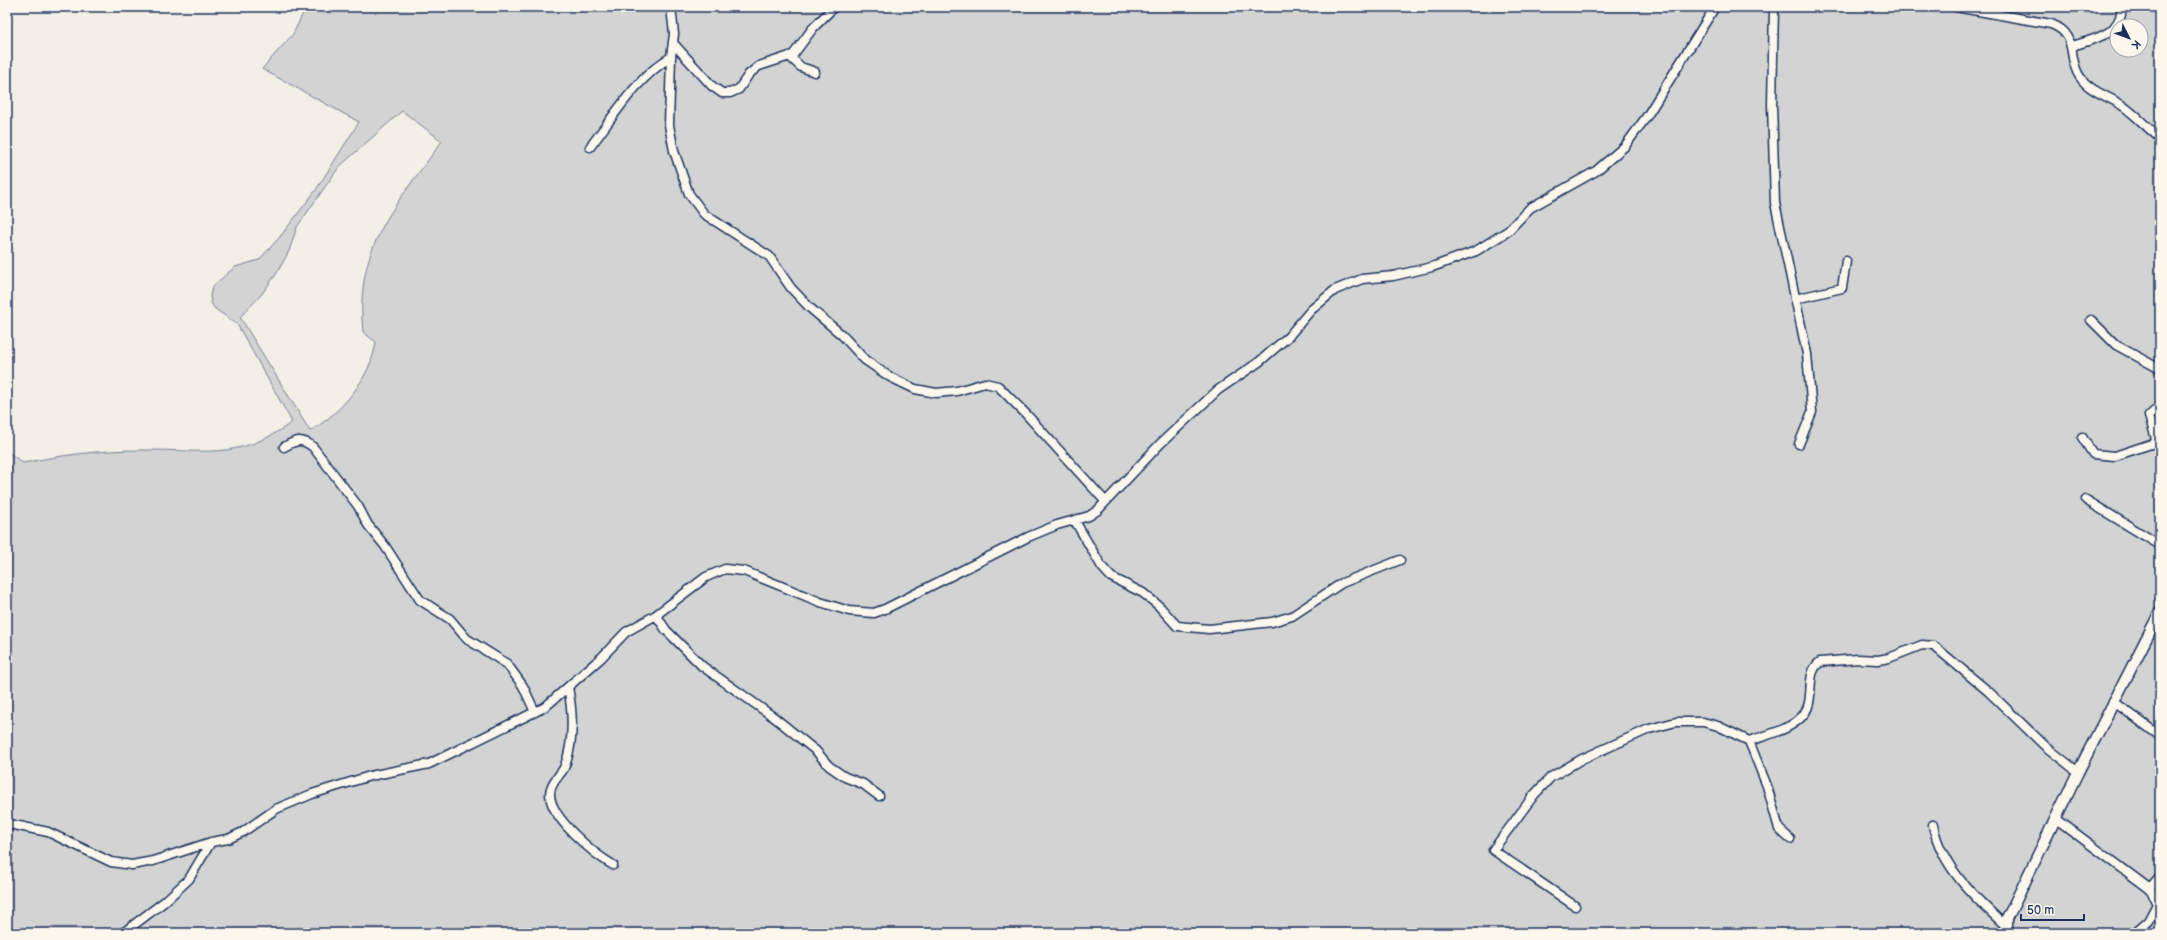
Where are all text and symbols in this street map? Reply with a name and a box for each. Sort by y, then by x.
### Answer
north arrow [2109,18,2149,58]
text: K [2128,37,2143,52]
scale bar [2021,896,2084,922]
text: 50 m [2027,903,2054,918]

